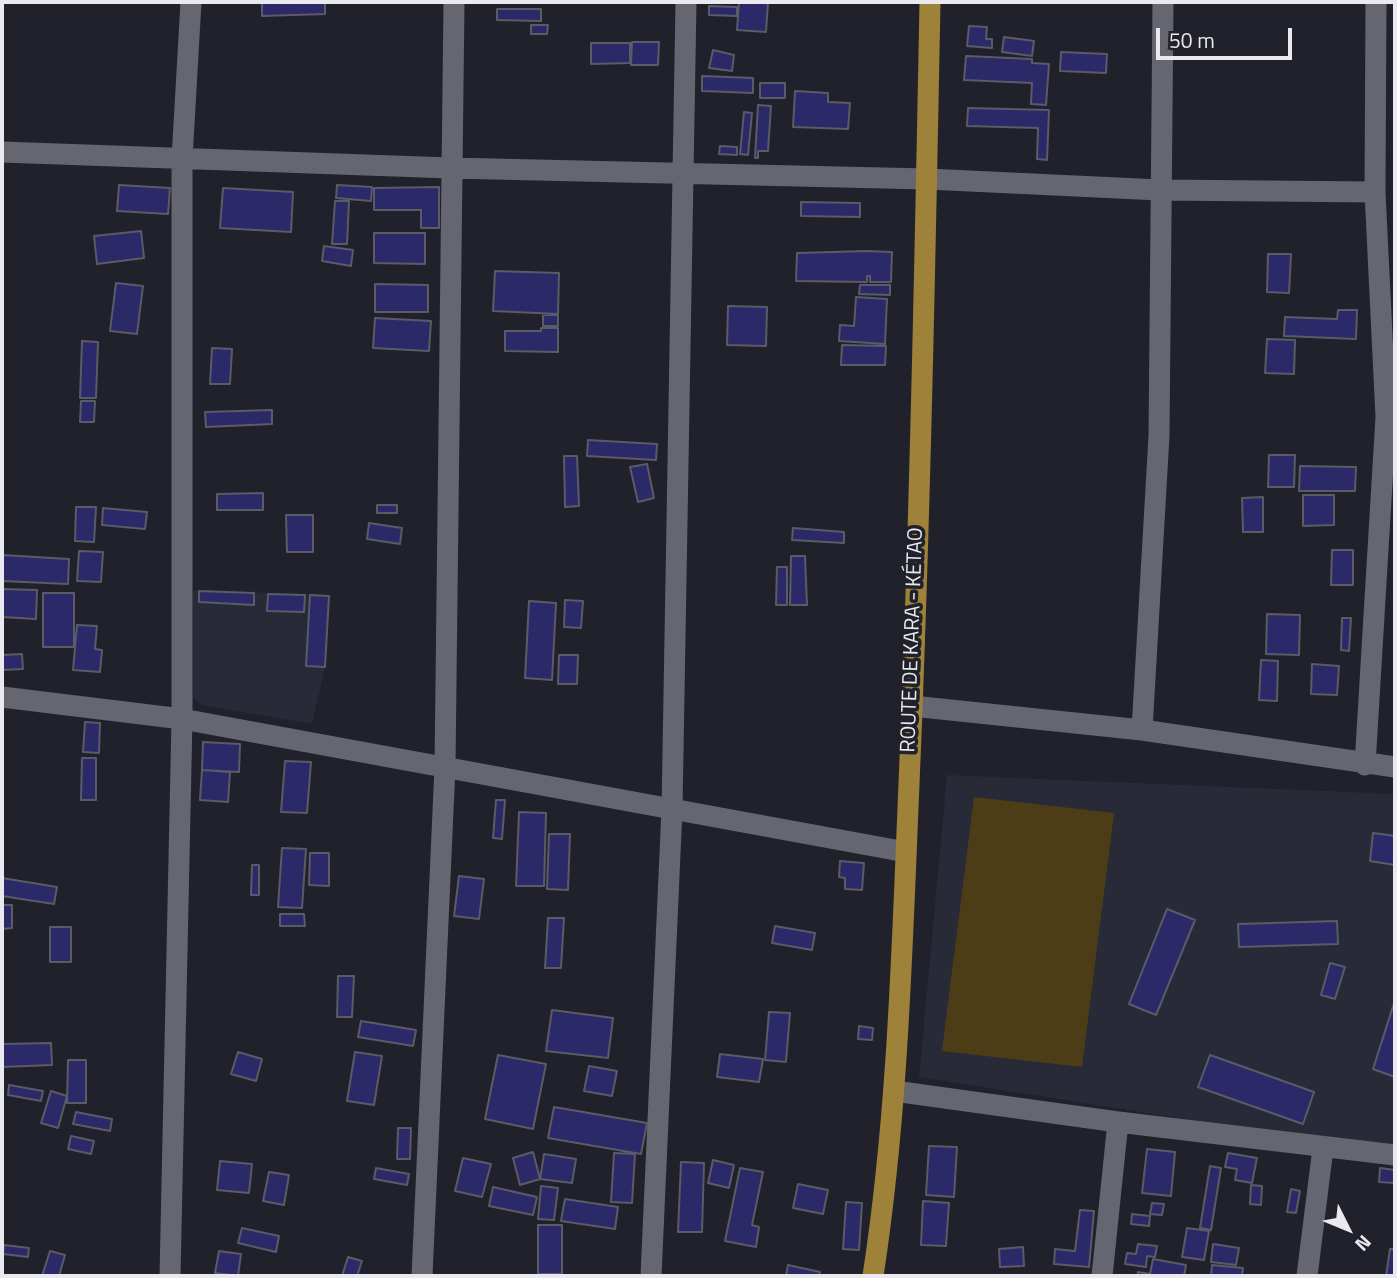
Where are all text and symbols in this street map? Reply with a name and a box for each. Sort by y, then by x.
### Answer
scale bar [1159,14,1296,58]
text: 50 m [1169,24,1215,56]
street label: ROUTE DE KARA - KÉTAO [896,527,930,753]
north arrow [1313,1194,1383,1264]
text: N [1349,1229,1379,1258]

